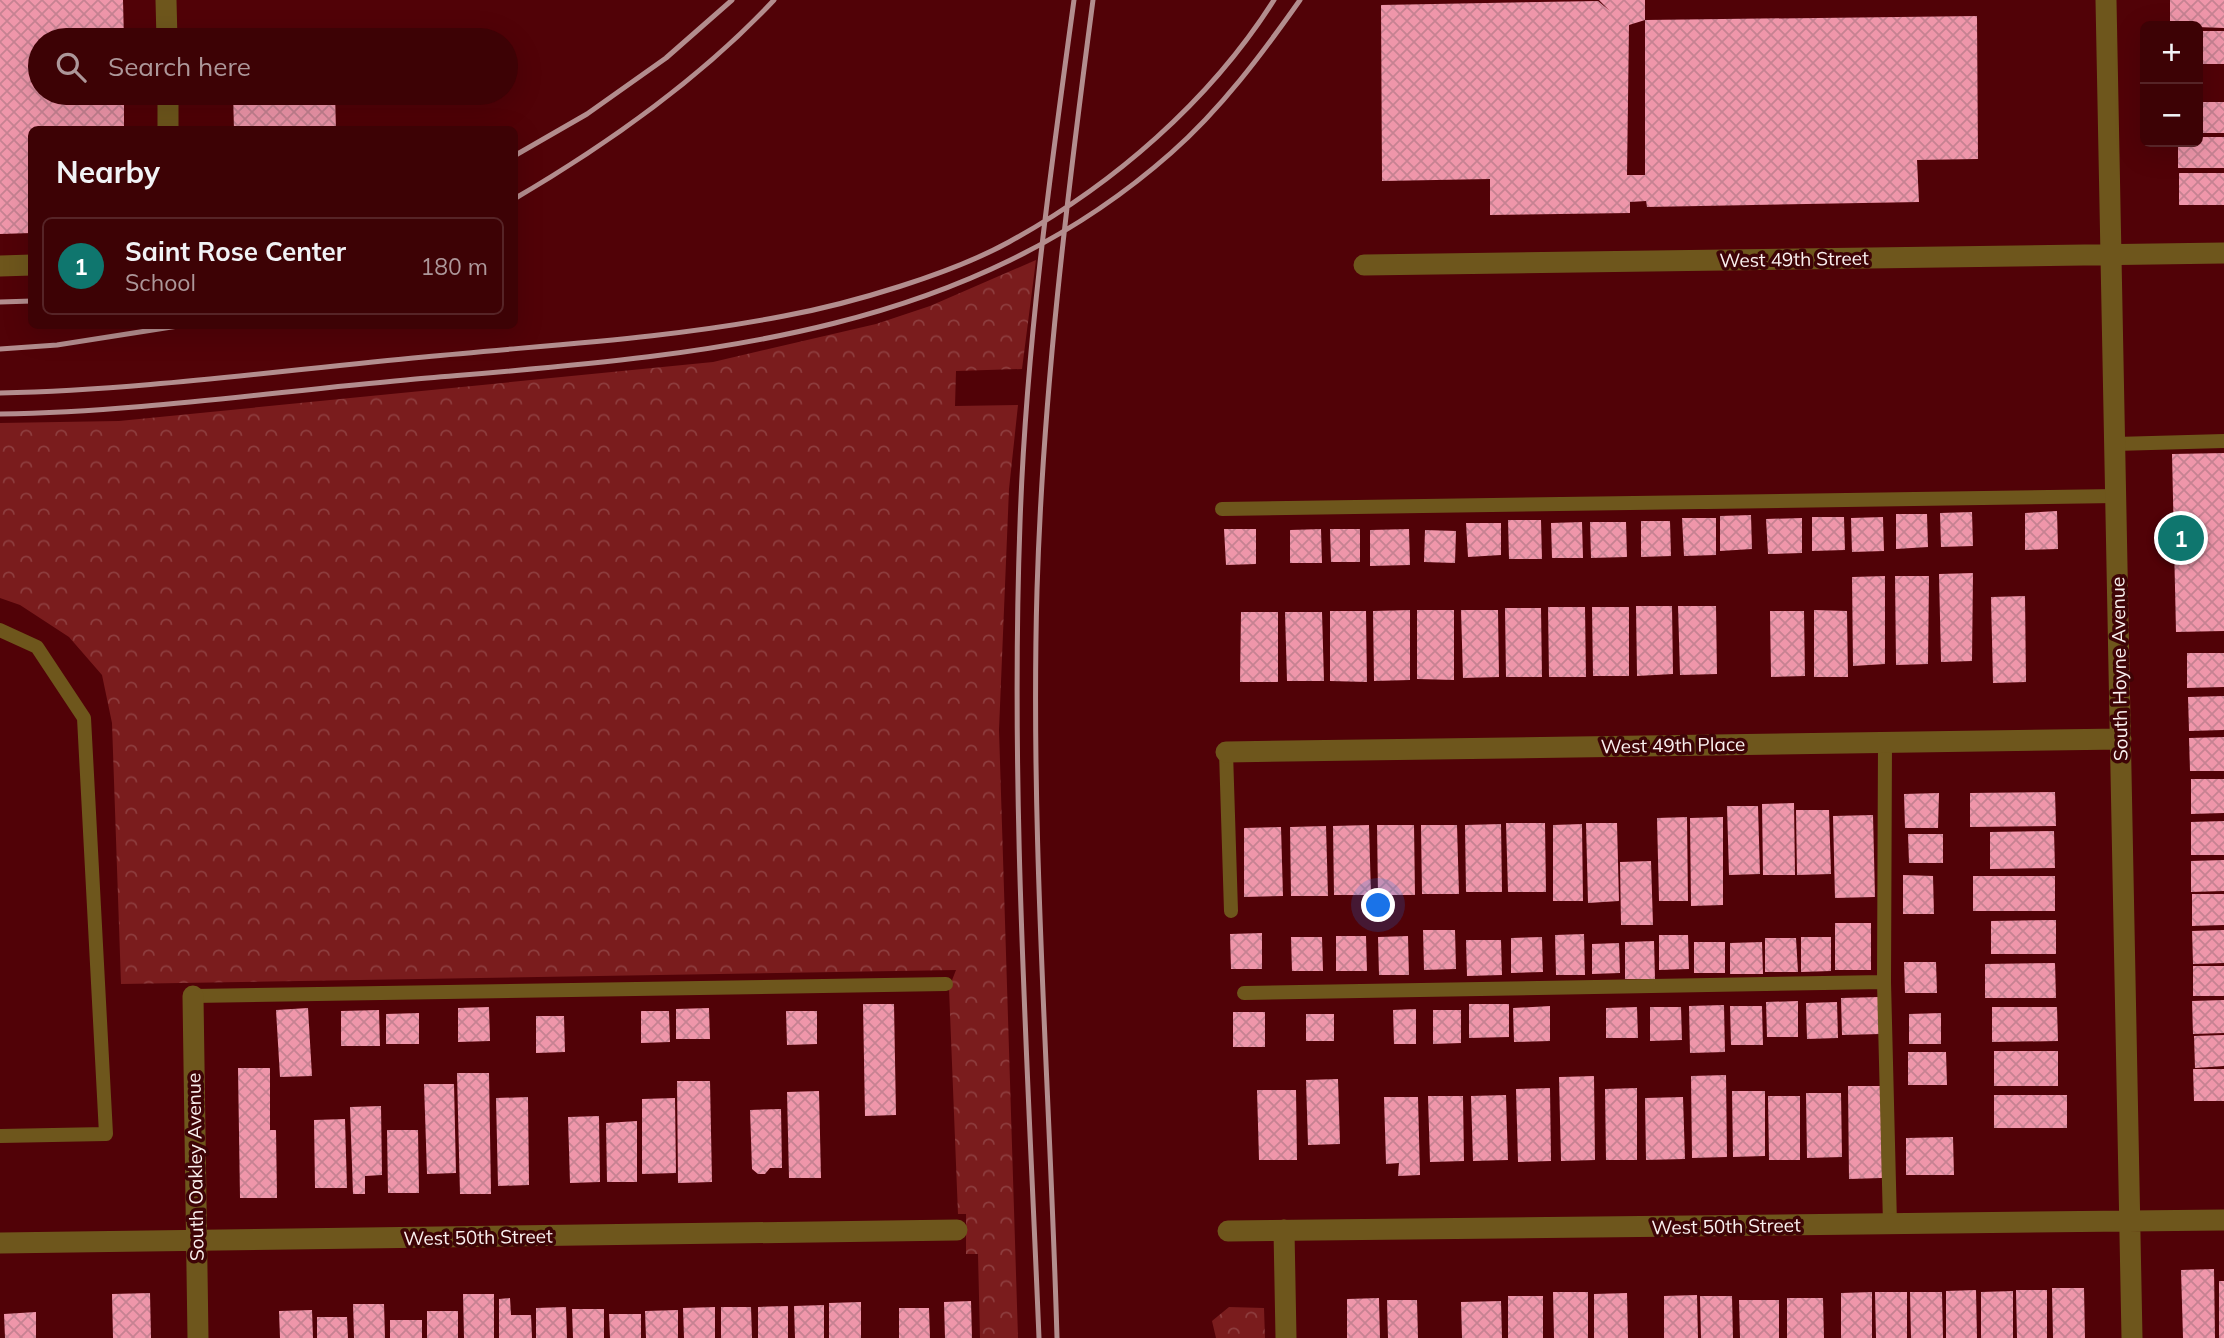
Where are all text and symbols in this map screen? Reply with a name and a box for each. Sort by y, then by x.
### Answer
map controls [2140,21,2203,147]
button: + [2140,21,2203,84]
search box [28,28,518,105]
icon: search [52,48,90,86]
text: Search here [108,50,251,83]
button: − [2140,84,2203,147]
text: Nearby [56,153,160,191]
text: Saint Rose Center [125,235,346,268]
street label: West 49th Street [1719,246,1869,272]
text: 1 [74,252,88,281]
text: 180 m [420,252,488,281]
text: School [125,268,196,297]
pin: 1 [2158,512,2204,564]
street label: South Hoyne Avenue [2105,577,2133,761]
street label: West 49th Place [1600,732,1746,758]
your location [1361,888,1395,922]
street label: South Oakley Avenue [181,1073,209,1261]
street label: West 50th Street [1651,1213,1801,1239]
street label: West 50th Street [403,1224,553,1250]

